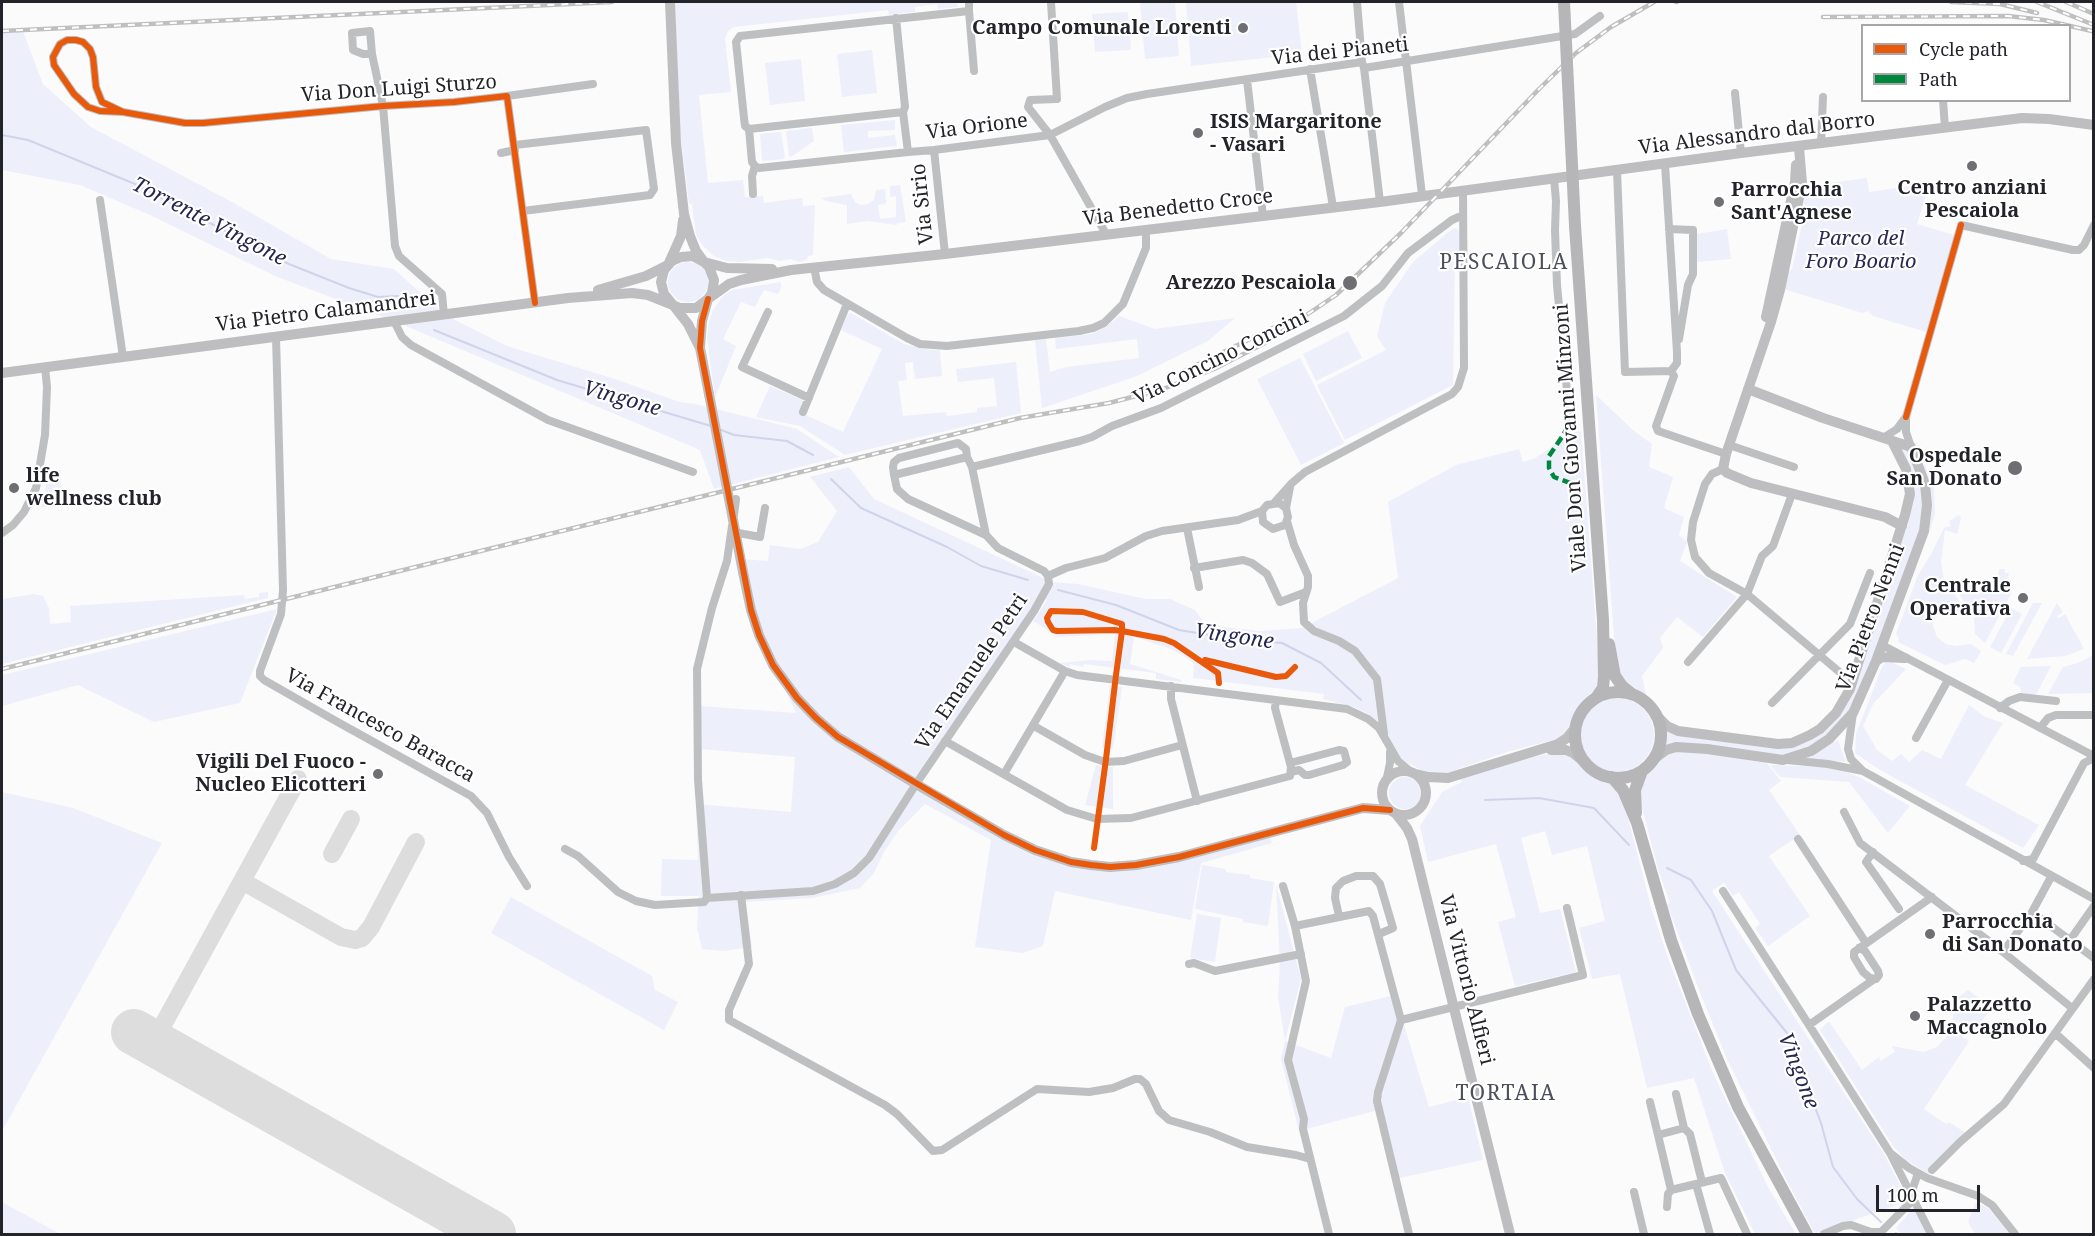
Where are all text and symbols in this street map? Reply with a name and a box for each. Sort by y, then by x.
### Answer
place label: Campo Comunale Lorenti [972,16,1231,40]
marker: Campo Comunale Lorenti [1236,21,1250,35]
legend [1861,24,2071,102]
street label: Via dei Pianeti [1270,33,1410,71]
text: Cycle path [1919,37,2008,61]
text: Path [1919,67,1958,91]
street label: Via Don Luigi Sturzo [300,70,498,108]
street label: Via Alessandro dal Borro [1637,108,1877,160]
street label: Via Orione [925,109,1029,145]
place label: ISIS Margaritone - Vasari [1210,110,1382,157]
marker: ISIS Margaritone - Vasari [1191,126,1205,140]
marker: Centro anziani Pescaiola [1965,159,1979,173]
street label: Via Sirio [907,162,939,246]
water label: Torrente Vingone [128,172,290,272]
place label: Centro anziani Pescaiola [1897,176,2047,223]
place label: Parrocchia Sant'Agnese [1731,178,1852,225]
street label: Via Benedetto Croce [1082,184,1274,232]
marker: Parrocchia Sant'Agnese [1712,195,1726,209]
park label: Parco del Foro Boario [1805,227,1917,274]
district label: PESCAIOLA [1439,250,1569,276]
place label: Arezzo Pescaiola [1166,271,1336,295]
marker: Arezzo Pescaiola [1341,274,1359,292]
street label: Via Pietro Calamandrei [215,287,437,337]
street label: Viale Don Giovanni Minzoni [1550,303,1592,573]
street label: Via Concino Concini [1130,305,1312,411]
water label: Vingone [580,376,664,422]
place label: Ospedale San Donato [1887,444,2002,491]
marker: Ospedale San Donato [2006,459,2024,477]
place label: life wellness club [26,464,162,511]
marker: life wellness club [7,481,21,495]
street label: Via Pietro Nenni [1832,540,1910,696]
place label: Centrale Operativa [1910,574,2011,621]
street label: Via Emanuele Petri [911,589,1033,755]
marker: Centrale Operativa [2016,591,2030,605]
water label: Vingone [1193,619,1275,655]
street label: Via Francesco Baracca [281,664,479,788]
place label: Vigili Del Fuoco - Nucleo Elicotteri [195,750,366,797]
marker: Vigili Del Fuoco - Nucleo Elicotteri [371,767,385,781]
street label: Via Vittorio Alfieri [1433,892,1499,1068]
place label: Parrocchia di San Donato [1942,910,2083,957]
marker: Parrocchia di San Donato [1923,927,1937,941]
place label: Palazzetto Maccagnolo [1927,993,2047,1040]
marker: Palazzetto Maccagnolo [1908,1009,1922,1023]
water label: Vingone [1772,1029,1824,1113]
district label: TORTAIA [1456,1081,1556,1107]
scale bar [1879,1173,1982,1211]
text: 100 m [1887,1183,1939,1207]

